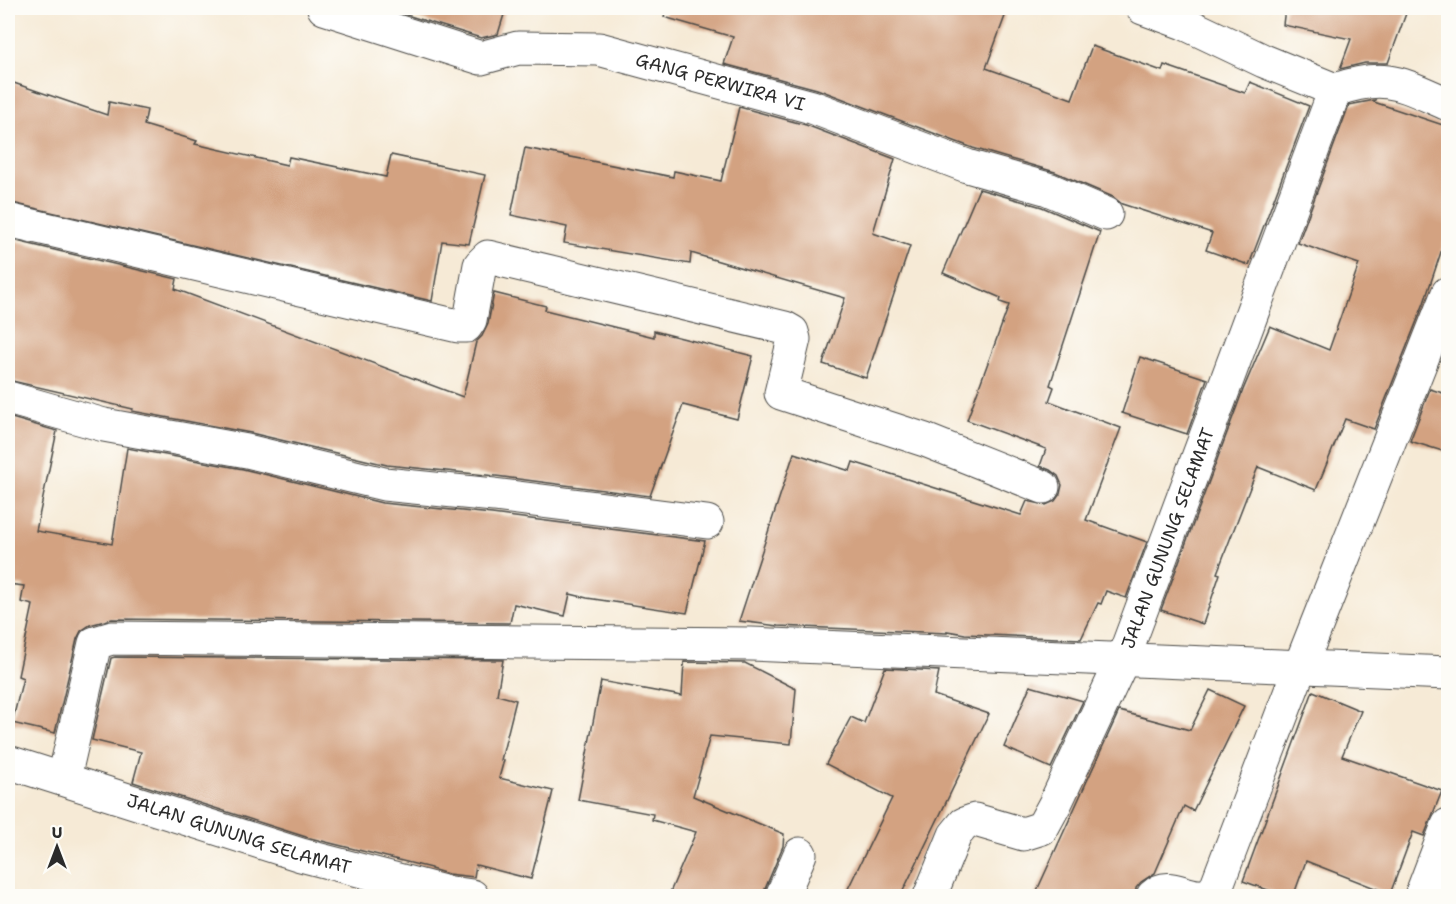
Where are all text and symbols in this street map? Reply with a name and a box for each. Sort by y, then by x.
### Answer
street label: GANG PERWIRA VI [633,48,808,117]
street label: JALAN GUNUNG SELAMAT [1116,425,1220,652]
street label: JALAN GUNUNG SELAMAT [124,788,354,880]
north arrow [27,817,87,877]
text: U [52,822,63,843]

